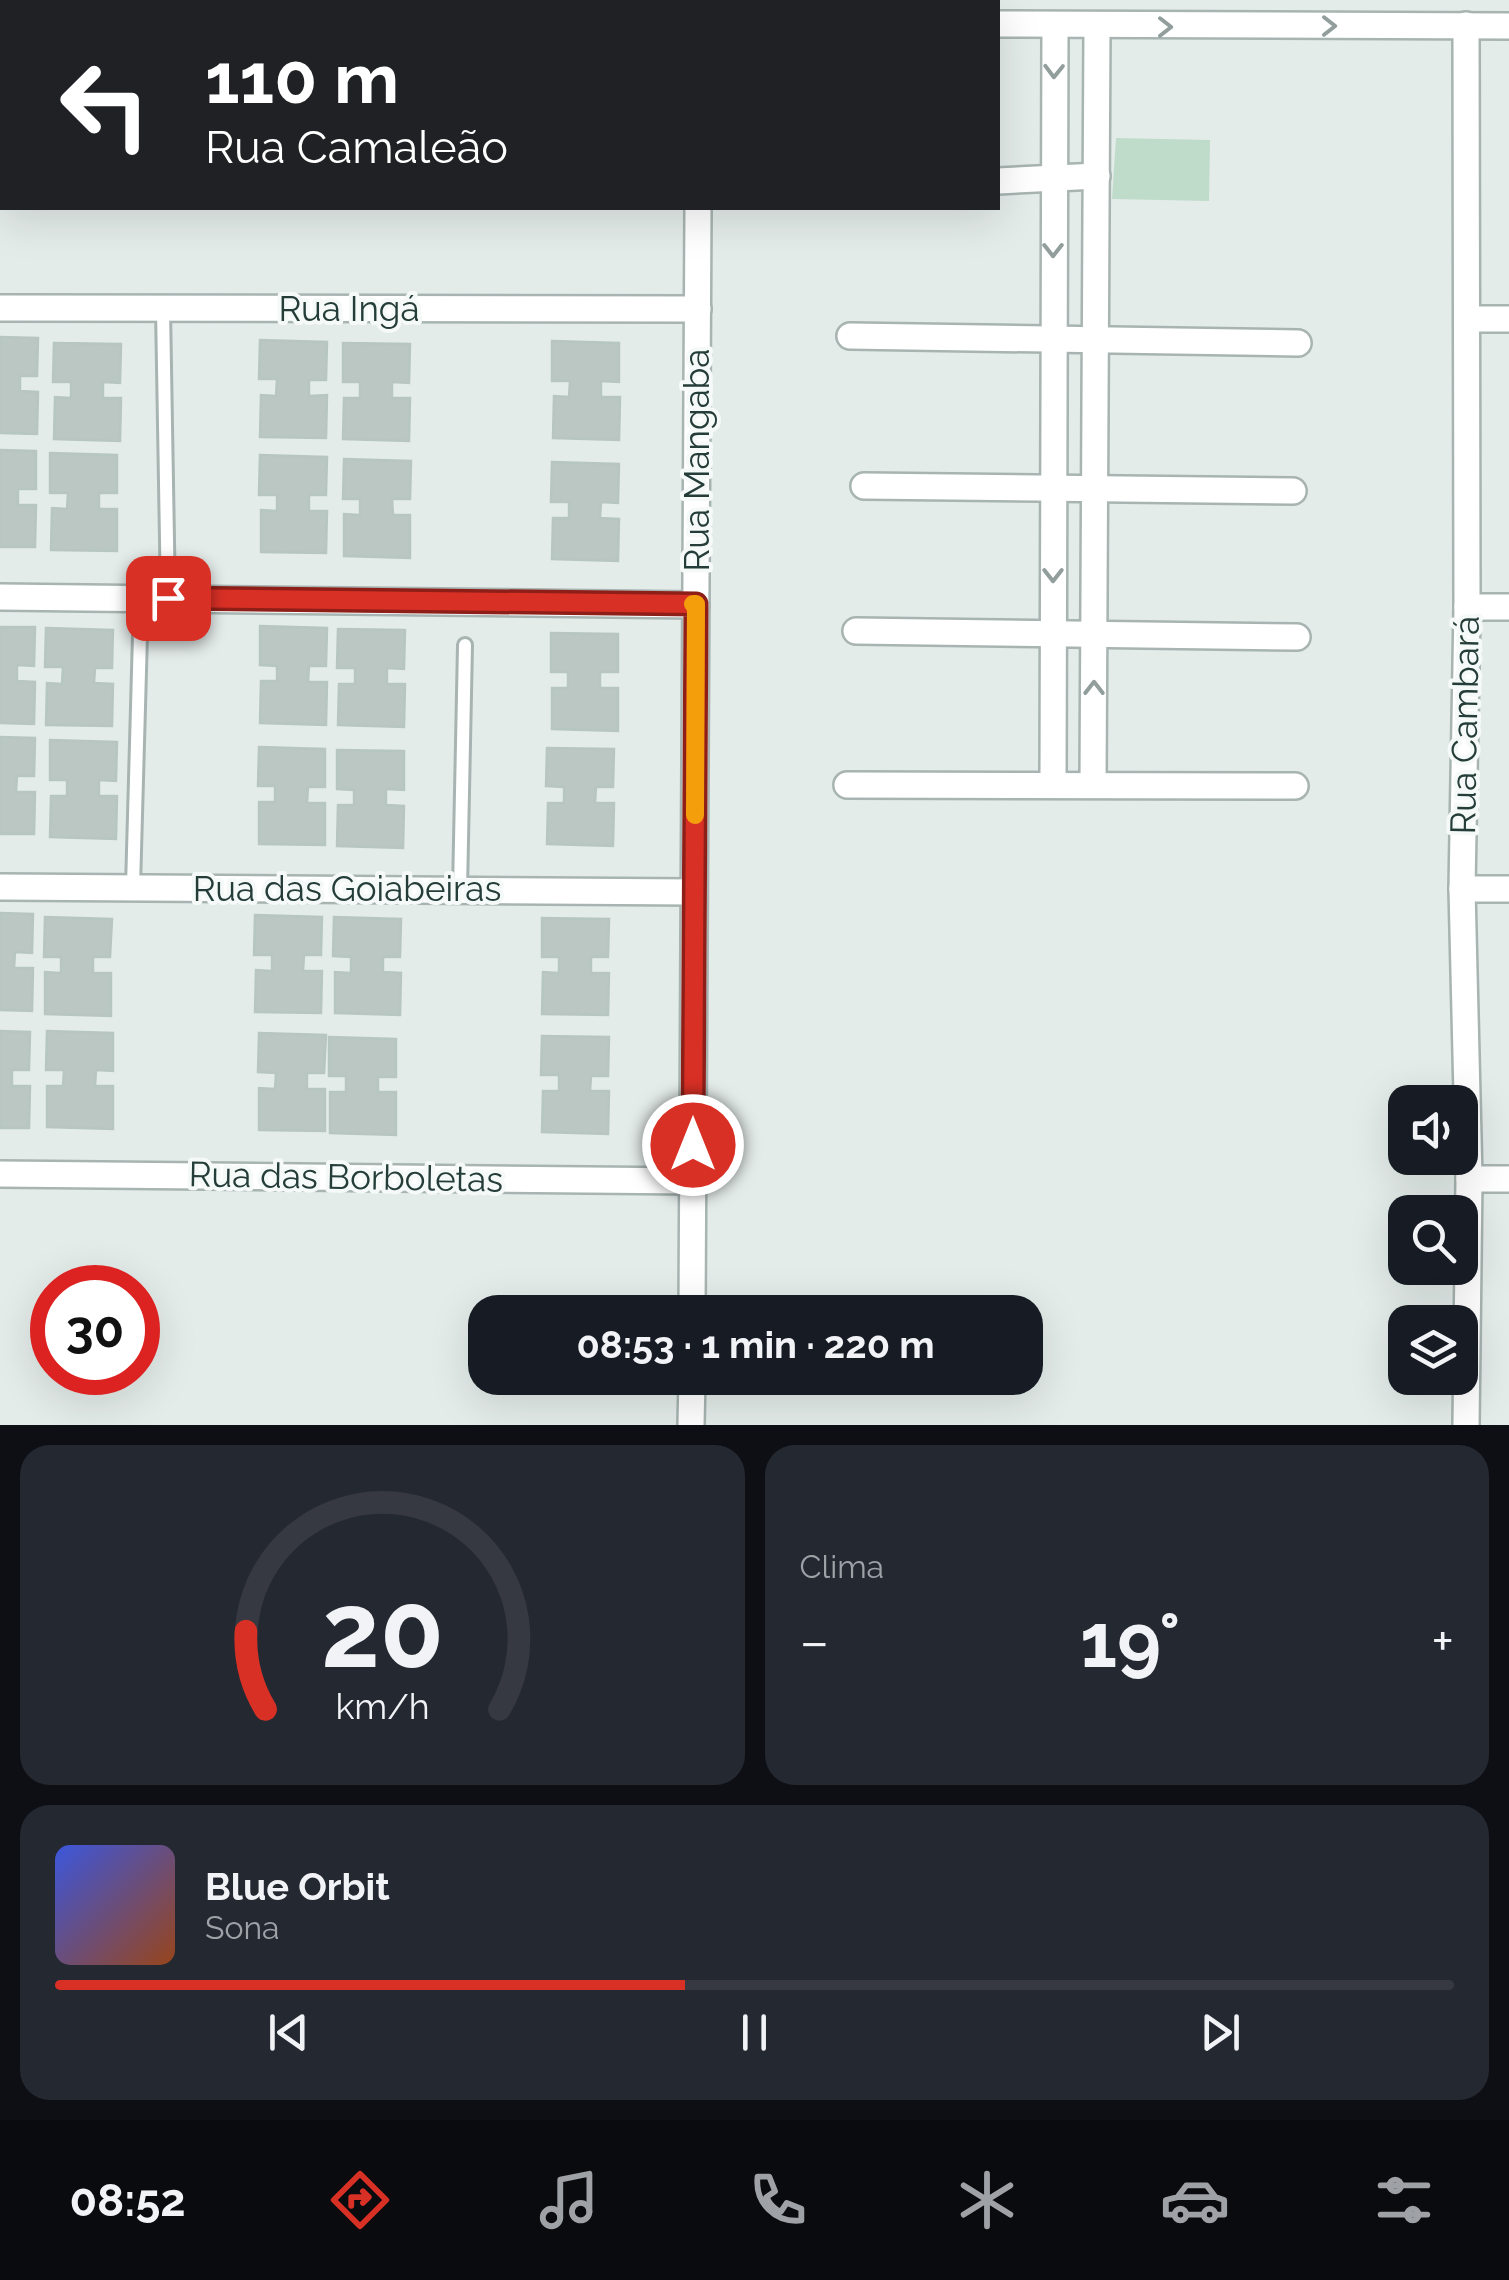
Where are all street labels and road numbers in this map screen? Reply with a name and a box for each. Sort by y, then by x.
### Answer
street label: Rua Ingá [278,288,420,329]
street label: Rua Mangaba [676,349,717,571]
street label: Rua Cambará [1442,615,1487,835]
street label: Rua das Goiabeiras [193,868,501,909]
street label: Rua das Borboletas [188,1153,504,1200]

